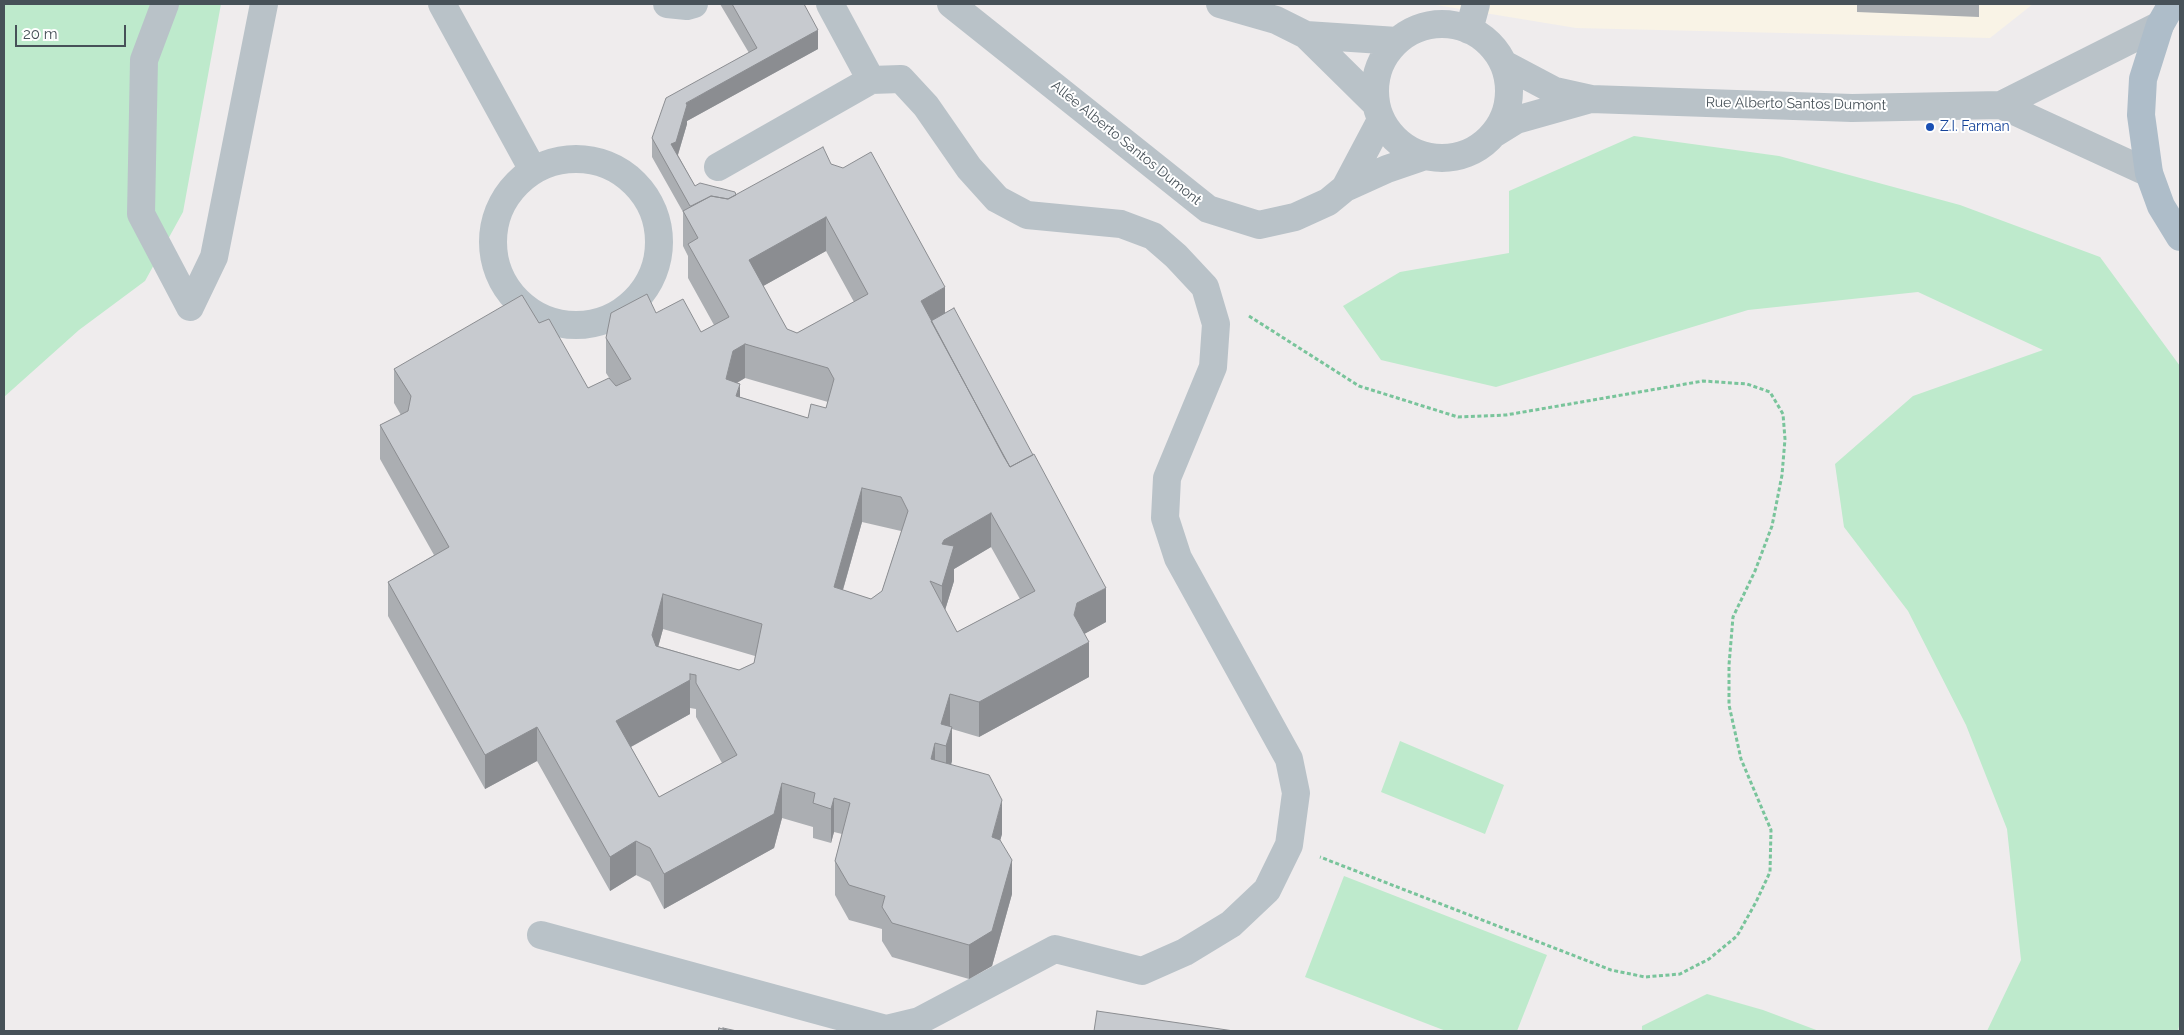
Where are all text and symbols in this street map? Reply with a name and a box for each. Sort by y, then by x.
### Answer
scale bar [18,15,129,47]
text: 20 m [23,25,58,43]
street label: Allée Alberto Santos Dumont [1048,77,1204,209]
street label: Rue Alberto Santos Dumont [1706,94,1886,114]
place label: Z.I. Farman [1940,119,2010,135]
marker: Z.I. Farman [1924,121,1936,133]

